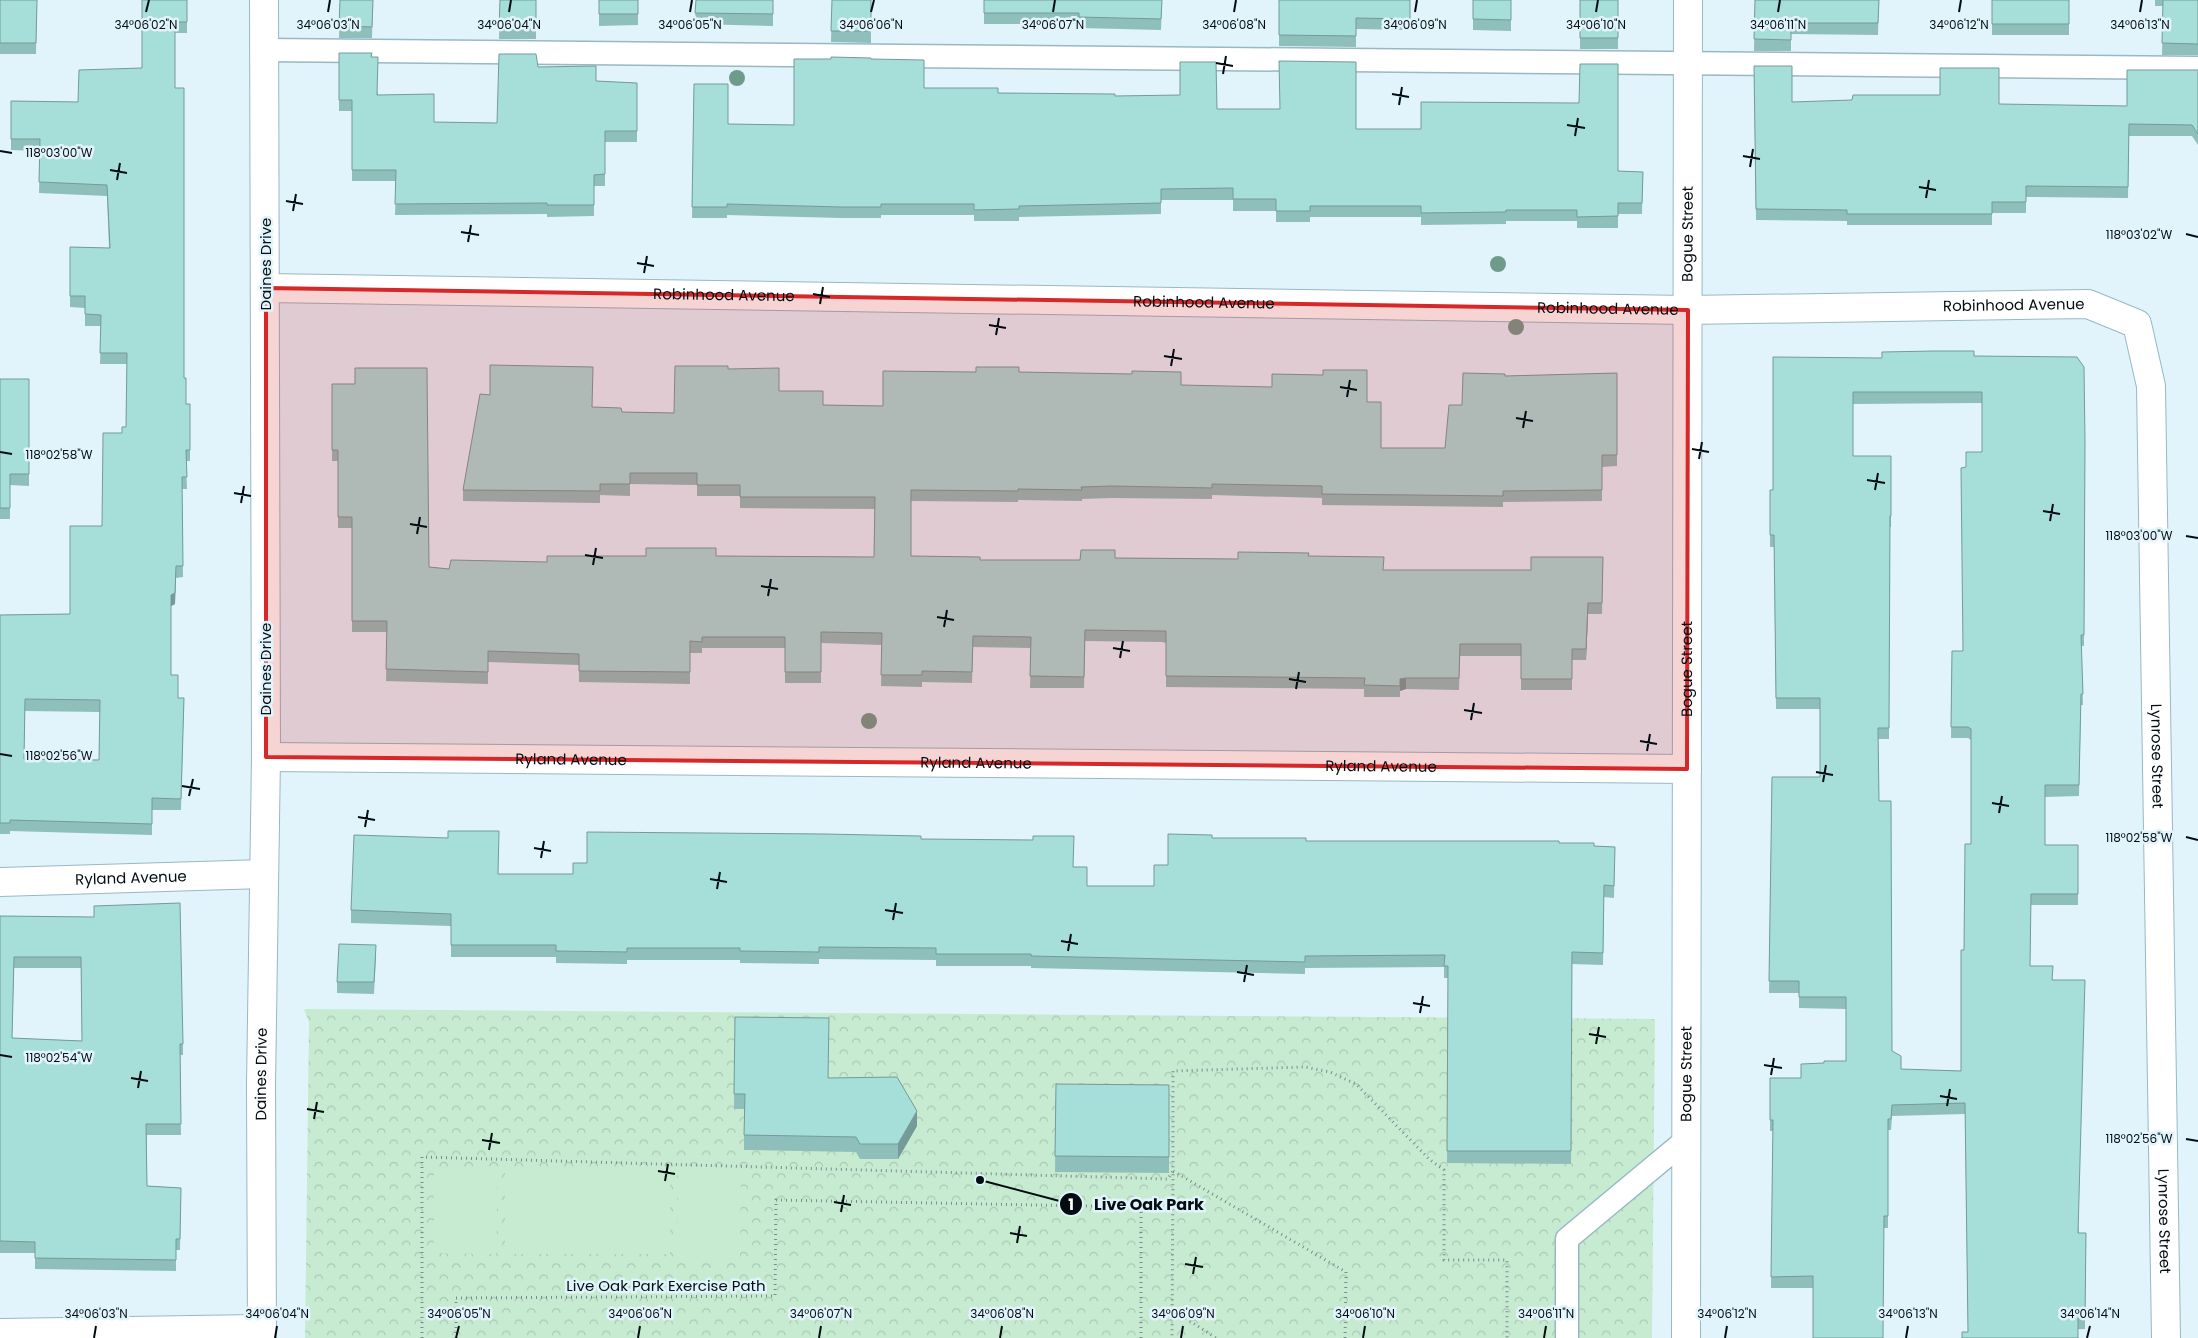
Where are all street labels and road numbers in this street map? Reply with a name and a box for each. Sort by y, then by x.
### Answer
street label: Bogue Street [1677,186,1698,282]
street label: Daines Drive [255,218,276,310]
street label: Robinhood Avenue [653,283,795,306]
street label: Robinhood Avenue [1133,290,1275,314]
street label: Robinhood Avenue [1943,293,2085,316]
street label: Robinhood Avenue [1537,297,1679,320]
street label: Bogue Street [1676,621,1697,717]
street label: Daines Drive [255,623,276,715]
street label: Lynrose Street [2146,704,2169,809]
street label: Ryland Avenue [515,748,627,770]
street label: Ryland Avenue [920,752,1032,773]
street label: Ryland Avenue [1325,755,1437,777]
street label: Ryland Avenue [75,865,187,890]
street label: Bogue Street [1675,1026,1696,1122]
street label: Daines Drive [250,1027,272,1120]
street label: Lynrose Street [2153,1169,2176,1274]
street label: Live Oak Park Exercise Path [566,1275,766,1296]

